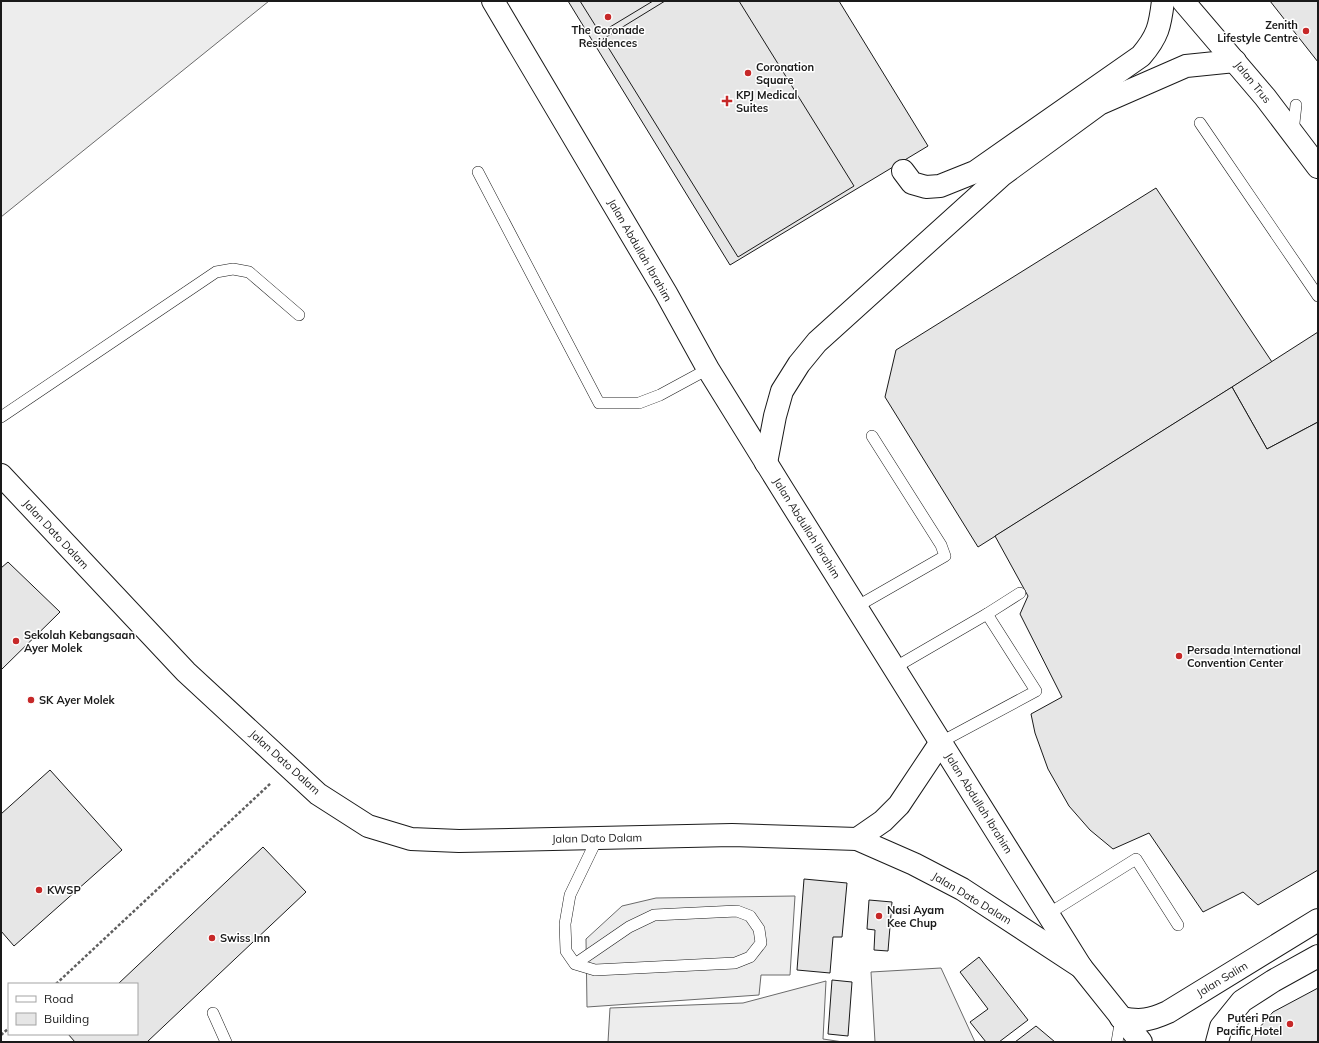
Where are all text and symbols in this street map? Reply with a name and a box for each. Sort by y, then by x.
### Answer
marker: The Coronade Residences [603,12,613,22]
place label: Zenith Lifestyle Centre [1217,18,1298,45]
place label: The Coronade Residences [571,23,645,50]
marker: Zenith Lifestyle Centre [1301,26,1311,36]
street label: Jalan Trus [1232,58,1274,106]
place label: Coronation Square [756,60,814,87]
marker: Coronation Square [743,68,753,78]
place label: KPJ Medical Suites [736,88,798,115]
marker: KPJ Medical Suites [721,95,733,107]
street label: Jalan Abdullah Ibrahim [605,196,675,304]
street label: Jalan Abdullah Ibrahim [770,475,844,581]
street label: Jalan Dato Dalam [20,496,92,572]
place label: Sekolah Kebangsaan Ayer Molek [24,628,135,655]
marker: Sekolah Kebangsaan Ayer Molek [11,636,21,646]
place label: Persada International Convention Center [1187,643,1301,670]
marker: Persada International Convention Center [1174,651,1184,661]
place label: SK Ayer Molek [39,693,116,707]
marker: SK Ayer Molek [26,695,36,705]
street label: Jalan Dato Dalam [247,727,323,797]
street label: Jalan Abdullah Ibrahim [942,750,1016,856]
street label: Jalan Dato Dalam [552,830,642,846]
street label: Jalan Dato Dalam [930,869,1014,927]
place label: KWSP [47,883,81,897]
marker: KWSP [34,885,44,895]
place label: Nasi Ayam Kee Chup [887,903,944,930]
marker: Nasi Ayam Kee Chup [874,911,884,921]
place label: Swiss Inn [220,931,270,945]
marker: Swiss Inn [207,933,217,943]
street label: Jalan Salim [1194,958,1250,1000]
legend [8,983,138,1035]
text: Road [44,991,73,1006]
text: Building [44,1011,89,1026]
place label: Puteri Pan Pacific Hotel [1216,1011,1282,1038]
marker: Puteri Pan Pacific Hotel [1285,1019,1295,1029]

